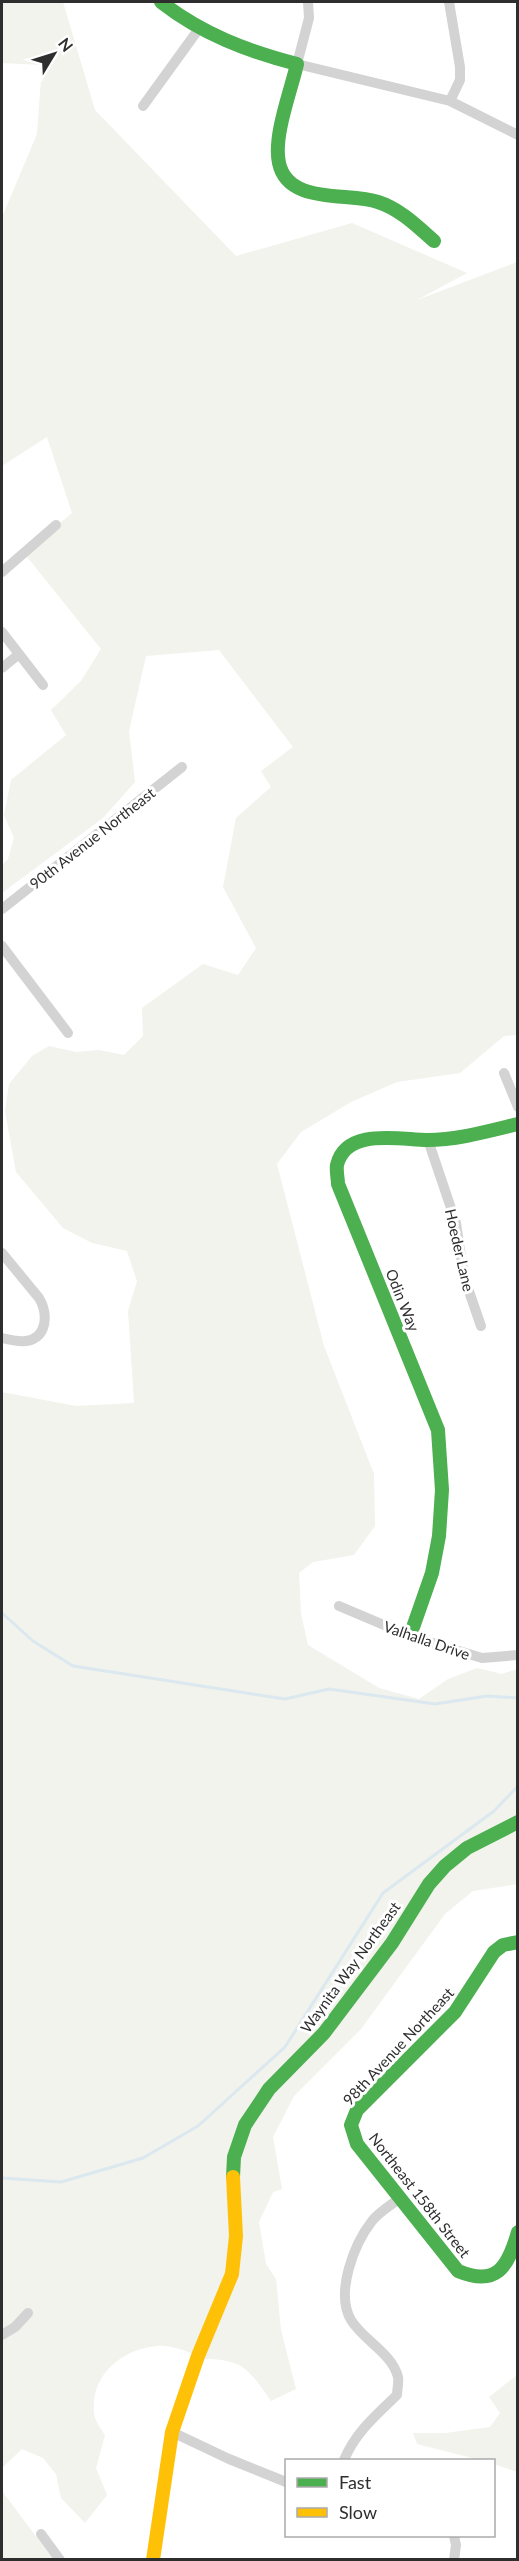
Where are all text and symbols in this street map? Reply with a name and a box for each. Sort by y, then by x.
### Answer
north arrow [24,24,84,84]
text: N [55,34,77,55]
street label: 90th Avenue Northeast [26,783,159,893]
street label: Hoeder Lane [442,1207,478,1293]
street label: Odin Way [382,1266,424,1334]
street label: Valhalla Drive [382,1617,473,1663]
street label: Waynita Way Northeast [296,1898,404,2036]
street label: 98th Avenue Northeast [339,1983,458,2109]
street label: Northeast 158th Street [366,2129,475,2261]
legend [285,2459,495,2537]
text: Fast [339,2471,372,2493]
text: Slow [339,2501,377,2523]

